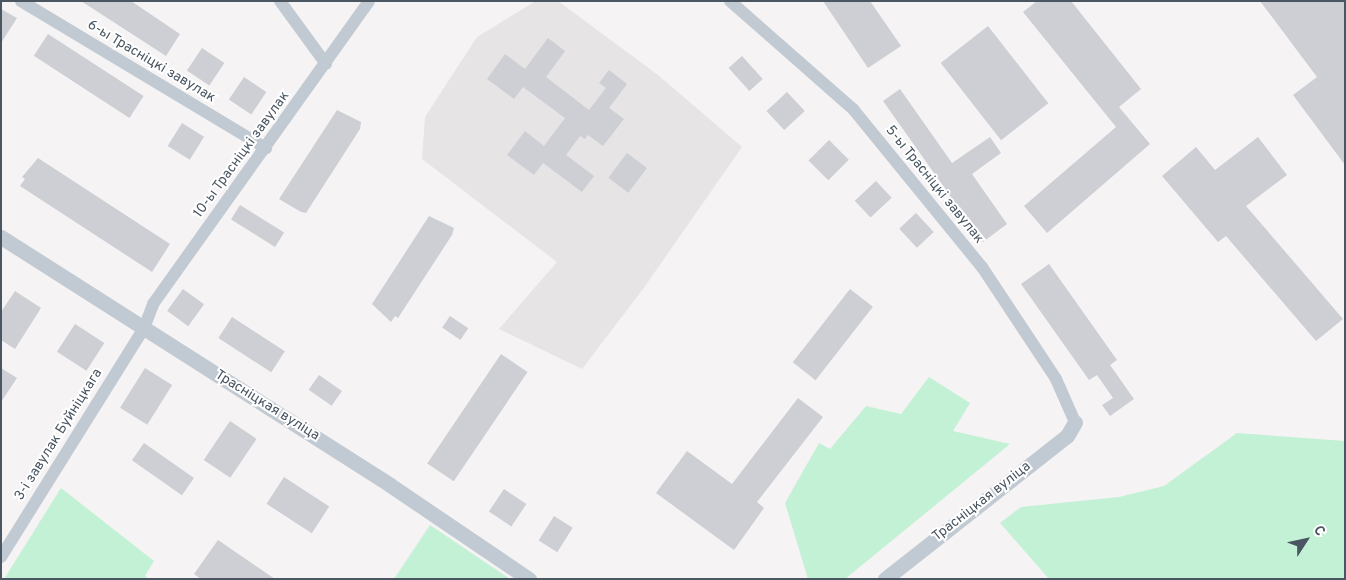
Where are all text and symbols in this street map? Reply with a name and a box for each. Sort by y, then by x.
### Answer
street label: 6-ы Трасніцкі завулак [84,17,218,107]
street label: 10-ы Трасніцкі завулак [190,88,294,222]
street label: 5-ы Трасніцкі завулак [881,122,987,248]
street label: 3-і завулак Буйніцкага [12,366,106,504]
street label: Трасніцкая вуліца [212,367,322,445]
street label: Трасніцкая вуліца [930,458,1034,546]
north arrow [1281,515,1331,565]
text: С [1309,523,1328,540]

